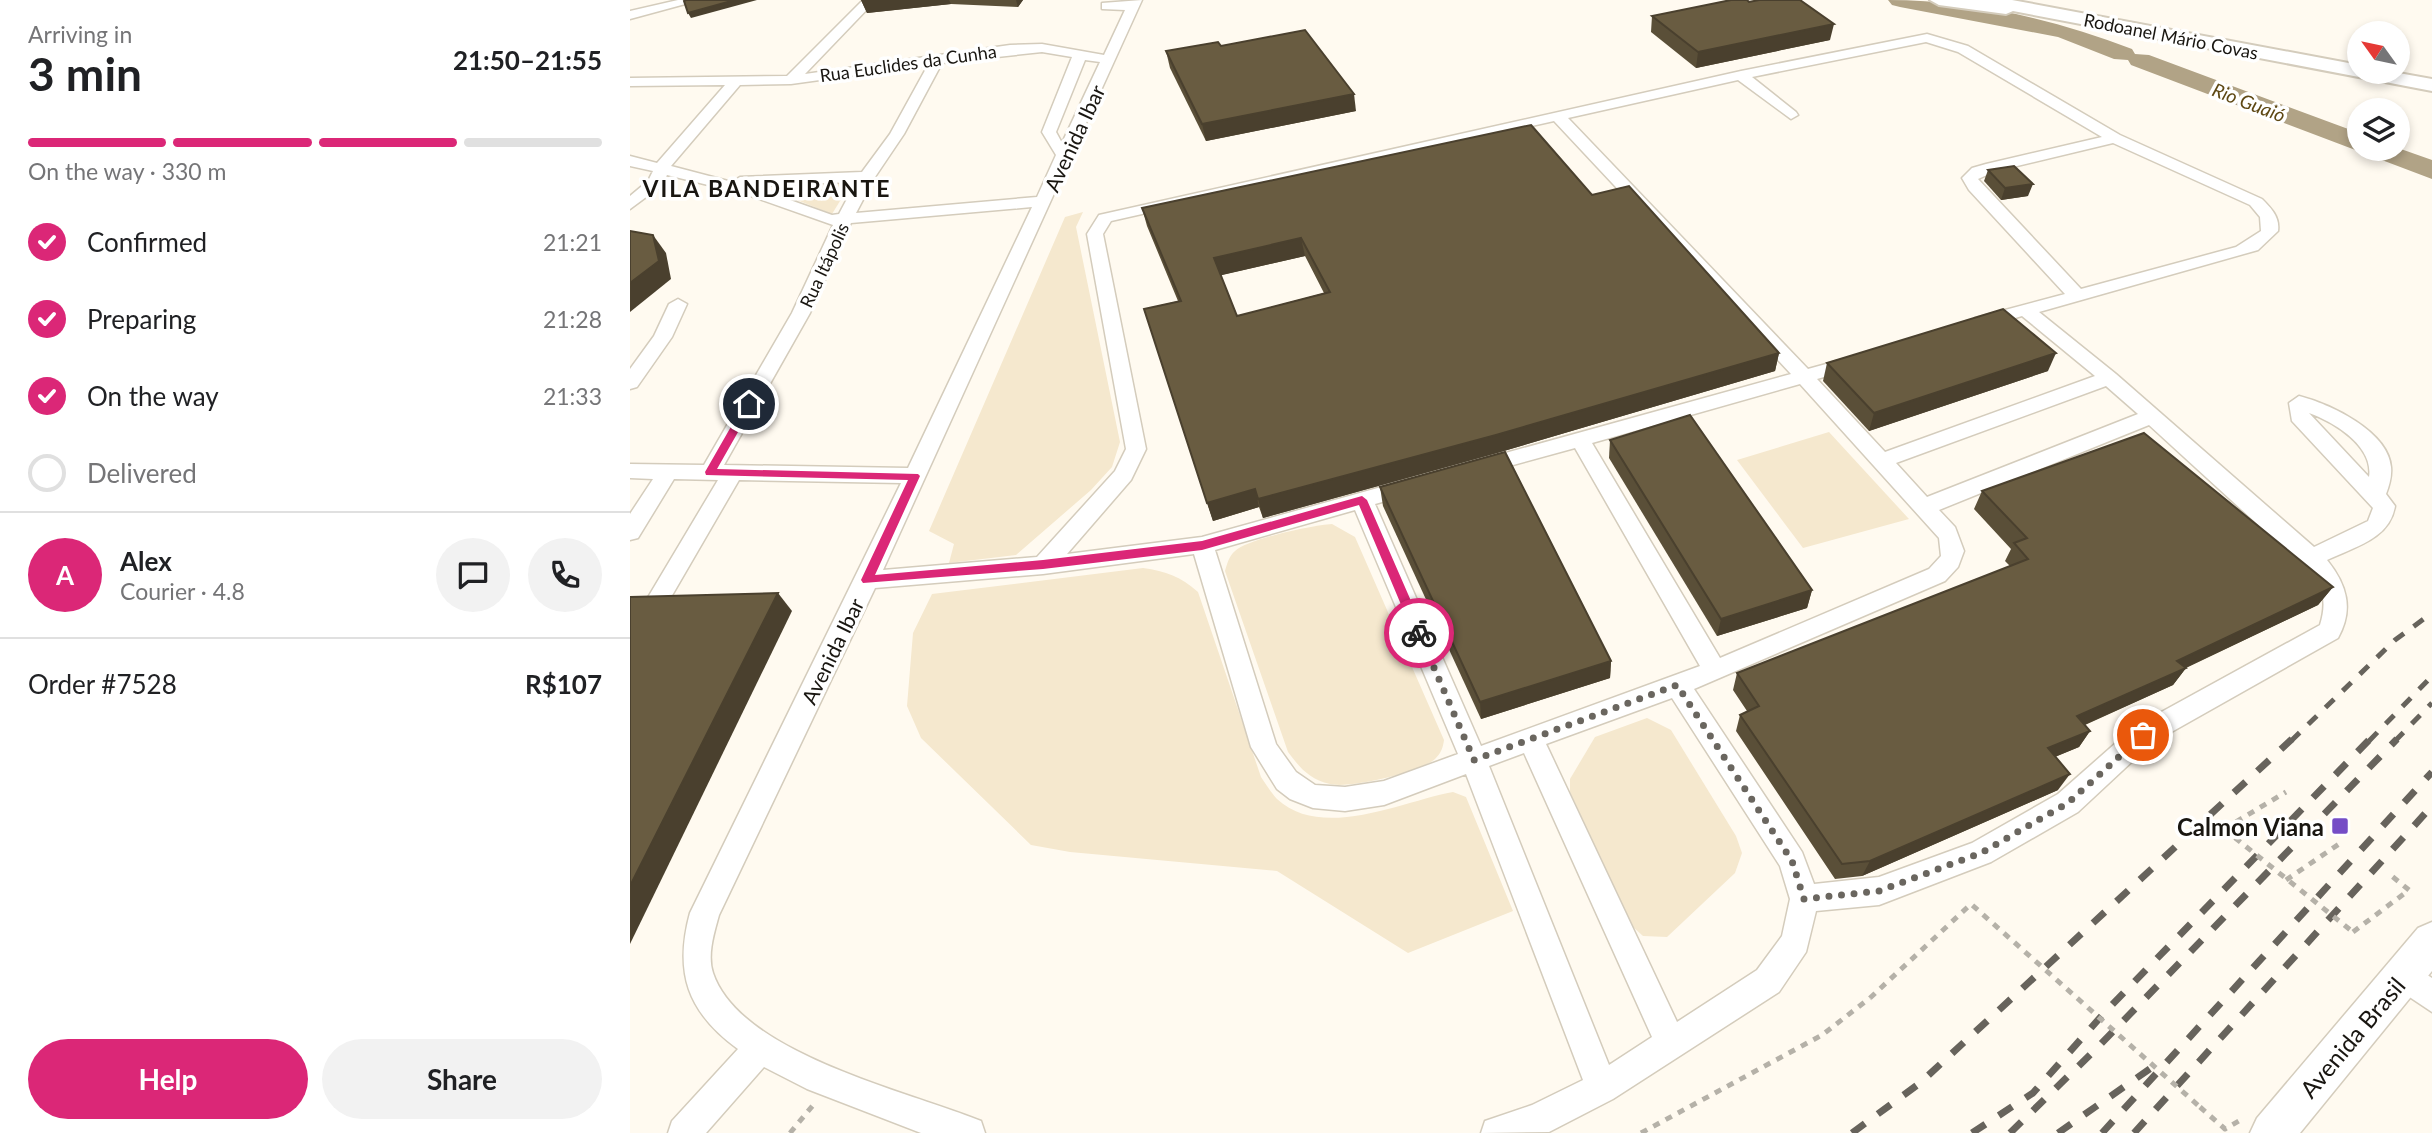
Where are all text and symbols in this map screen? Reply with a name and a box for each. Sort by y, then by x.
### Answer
street label: Rodoanel Mário Covas [2082,8,2260,64]
text: Arriving in [28,20,132,48]
north arrow [2347,21,2410,84]
map controls [2347,21,2410,161]
street label: Rua Euclides da Cunha [818,40,998,86]
text: 21:50–21:55 [453,44,602,76]
text: 3 min [28,46,142,101]
water label: Rio Guaió [2209,78,2289,126]
street label: Avenida Ibar [1038,80,1110,195]
button: layers [2347,98,2410,161]
text: On the way · 330 m [28,157,227,185]
district label: VILA BANDEIRANTE [641,174,892,202]
street label: Rua Itápolis [795,219,853,311]
icon: check [28,223,66,261]
text: Confirmed [87,226,207,258]
text: 21:21 [543,228,602,256]
icon: check [28,300,66,338]
text: Preparing [87,303,196,335]
text: 21:28 [543,305,602,333]
pin [719,374,779,434]
icon: check [28,377,66,415]
text: On the way [87,380,219,412]
text: 21:33 [543,382,602,410]
icon: home [730,385,768,423]
text: Delivered [87,457,197,489]
button: chat [436,538,510,612]
button: phone [528,538,602,612]
text: Alex [120,545,172,577]
text: A [56,559,74,591]
text: Courier · 4.8 [120,577,245,605]
street label: Avenida Ibar [796,594,869,708]
courier [1384,598,1454,668]
icon: bike [1400,614,1438,652]
text: Order #7528 [28,668,177,700]
text: R$107 [525,668,602,700]
pin [2113,705,2173,765]
icon: bag [2124,716,2162,754]
place label: Calmon Viana [2177,812,2324,841]
marker: Calmon Viana [2330,816,2350,836]
street label: Avenida Brasil [2293,971,2411,1103]
button: Help [28,1039,308,1119]
button: Share [322,1039,602,1119]

